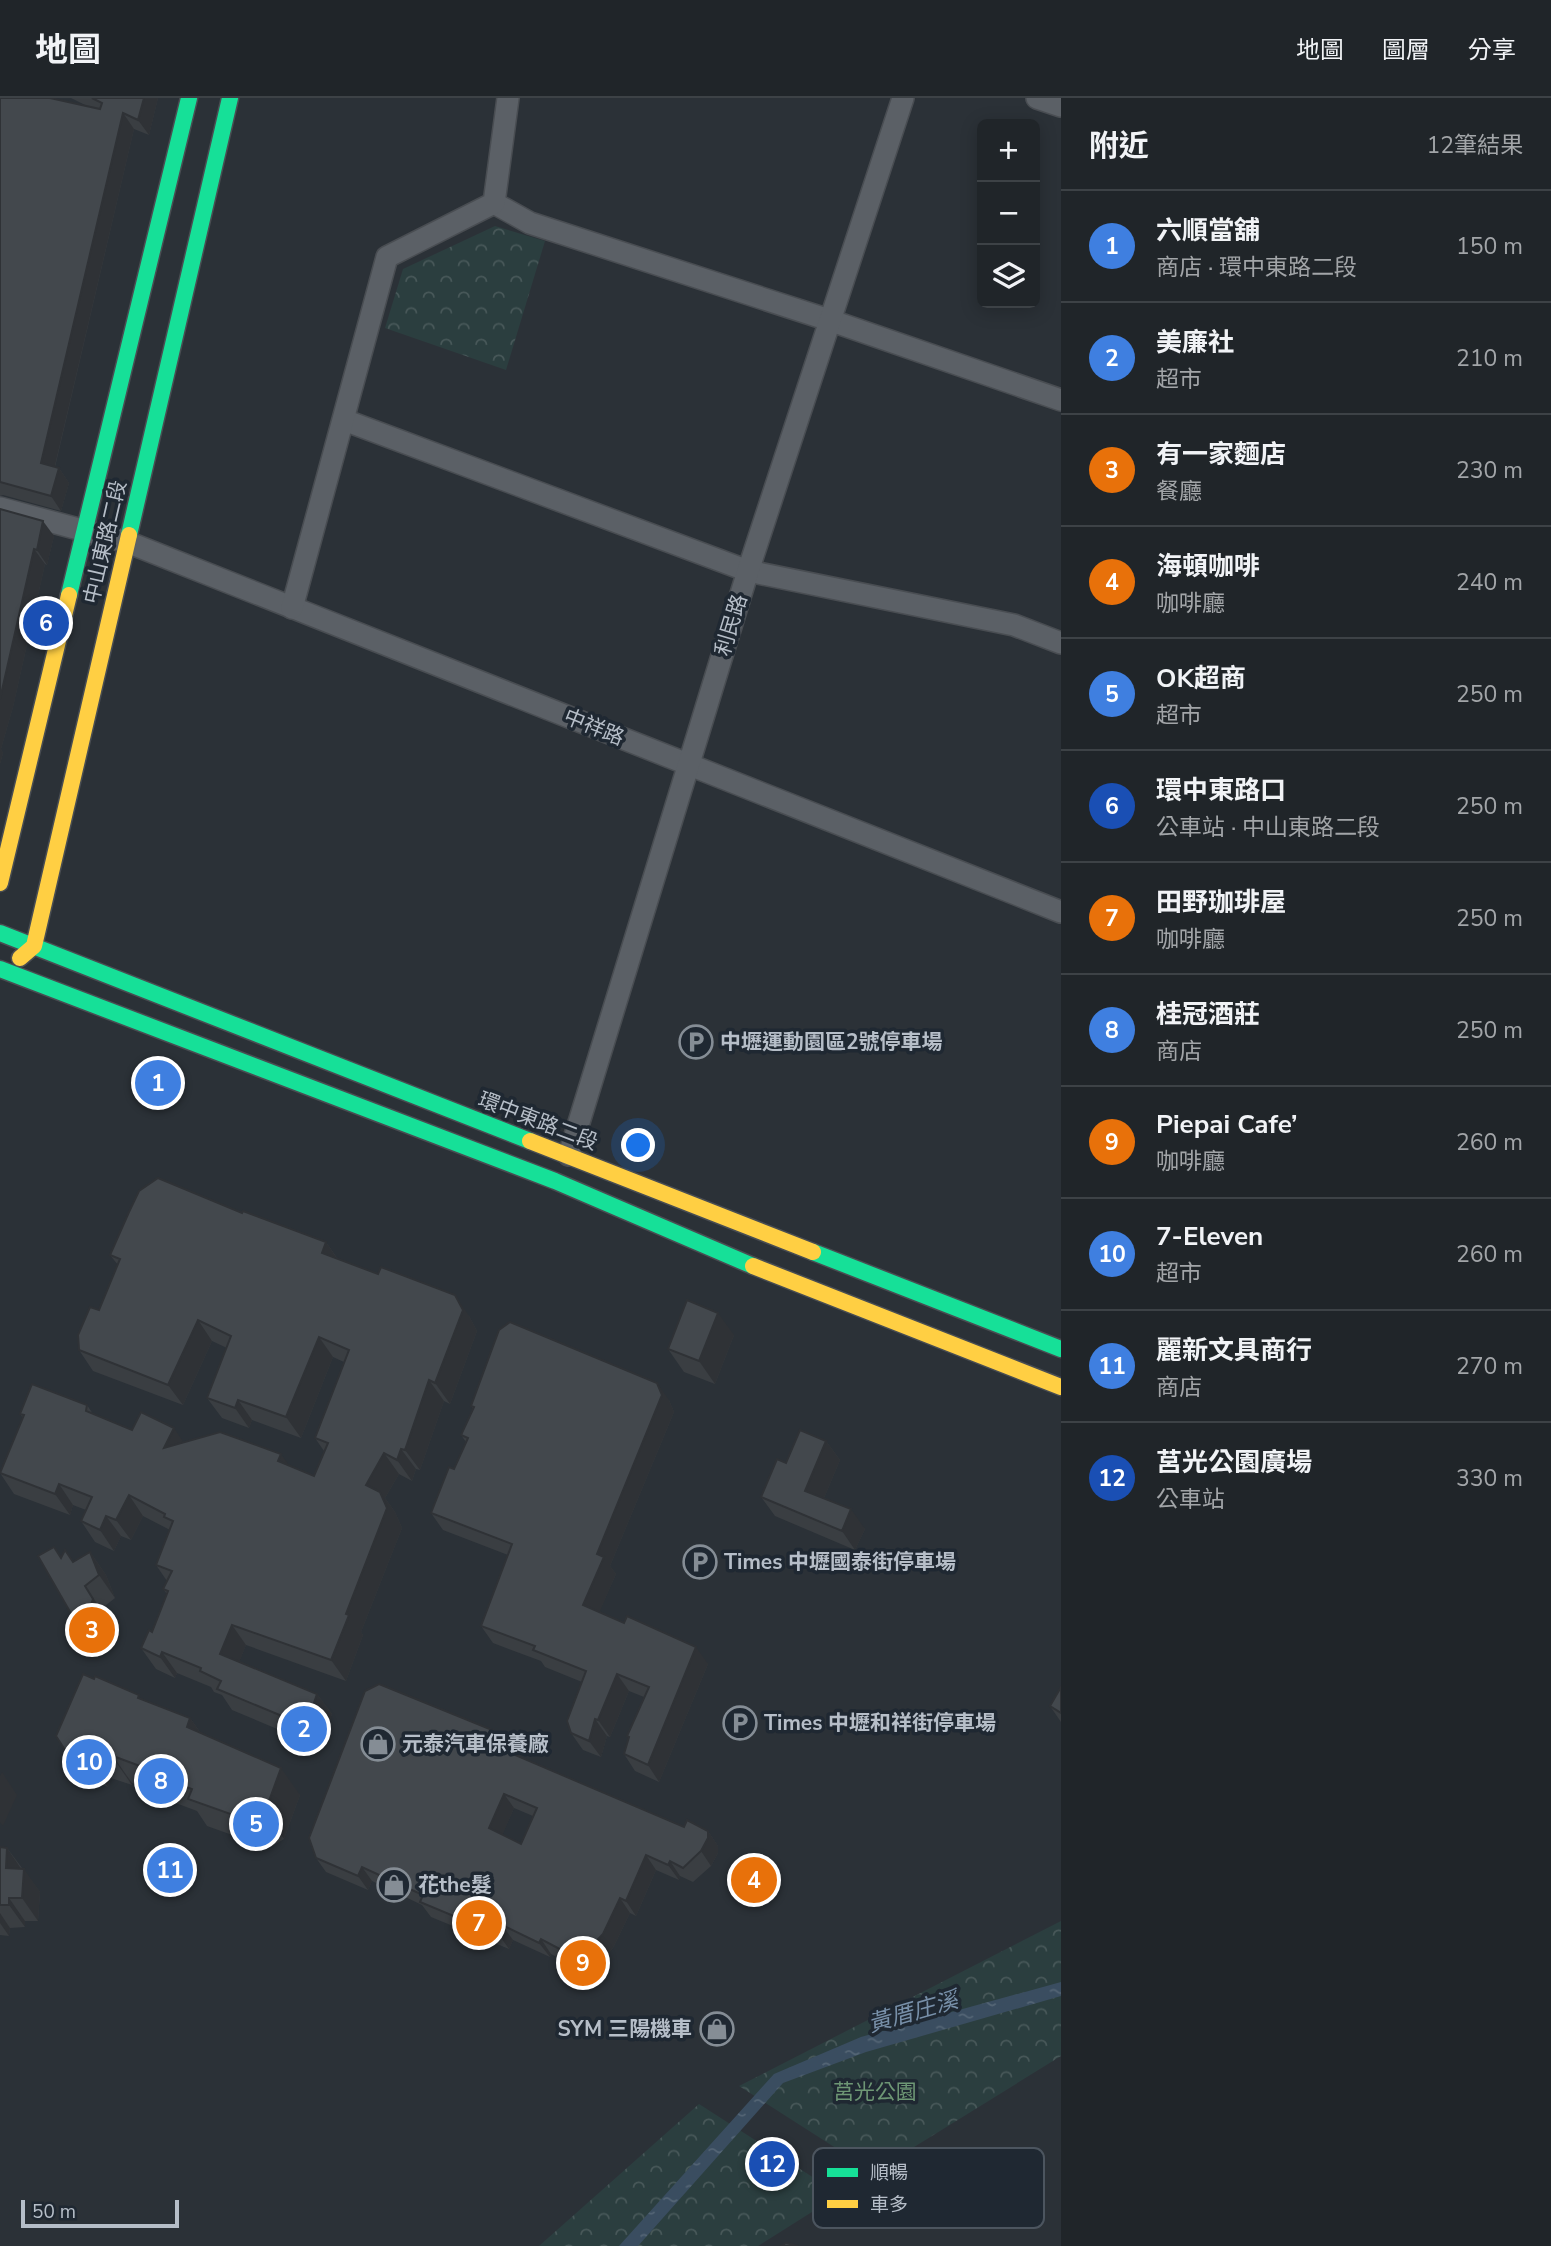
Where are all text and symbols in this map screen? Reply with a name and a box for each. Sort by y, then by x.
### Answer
text: 地圖 [35,28,101,73]
text: 地圖 [1296,34,1344,66]
text: 圖層 [1382,34,1430,66]
text: 分享 [1468,34,1516,66]
map controls [977,119,1040,308]
button: + [977,119,1040,182]
text: 附近 [1089,126,1149,167]
text: 12筆結果 [1426,130,1523,161]
button: − [977,182,1040,245]
text: 六順當舖 [1156,213,1260,248]
text: 1 [1105,231,1119,262]
text: 150 m [1456,231,1523,262]
button: layers [977,245,1040,308]
text: 商店 · 環中東路二段 [1156,252,1357,283]
text: 美廉社 [1156,325,1234,360]
text: 2 [1105,343,1119,374]
text: 210 m [1456,343,1523,374]
text: 超市 [1156,364,1202,395]
text: 有一家麵店 [1156,437,1286,472]
text: 3 [1105,455,1119,486]
text: 230 m [1456,455,1523,486]
text: 餐廳 [1156,476,1202,507]
street label: 中山東路二段 [77,477,133,607]
text: 海頓咖啡 [1156,549,1260,584]
text: 4 [1105,567,1119,598]
text: 240 m [1456,567,1523,598]
text: 咖啡廳 [1156,588,1225,619]
street label: 利民路 [708,591,754,659]
pin: 6 [23,597,69,649]
text: OK超商 [1156,661,1246,696]
text: 5 [1105,679,1119,710]
text: 250 m [1456,679,1523,710]
text: 超市 [1156,700,1202,731]
street label: 中祥路 [560,702,628,752]
text: 環中東路口 [1156,773,1286,808]
text: 6 [1105,791,1119,822]
text: 250 m [1456,791,1523,822]
text: 公車站 · 中山東路二段 [1156,812,1380,843]
text: 田野珈琲屋 [1156,885,1286,920]
text: 7 [1105,903,1119,934]
text: 250 m [1456,903,1523,934]
text: 咖啡廳 [1156,924,1225,955]
text: 桂冠酒莊 [1156,997,1260,1032]
text: 8 [1105,1015,1119,1046]
text: 250 m [1456,1015,1523,1046]
parking icon: 中壢運動園區2號停車場 [677,1023,715,1061]
place label: 中壢運動園區2號停車場 [720,1028,943,1056]
text: 商店 [1156,1036,1202,1067]
pin: 1 [135,1057,181,1109]
street label: 環中東路二段 [474,1085,602,1157]
text: Piepai Cafe’ [1156,1107,1298,1142]
text: 9 [1105,1127,1119,1158]
text: 260 m [1456,1127,1523,1158]
your location [621,1128,655,1162]
text: 咖啡廳 [1156,1146,1225,1177]
text: 7-Eleven [1156,1219,1263,1254]
text: 10 [1098,1239,1126,1270]
text: 260 m [1456,1239,1523,1270]
text: 超市 [1156,1258,1202,1289]
text: 麗新文具商行 [1156,1333,1312,1368]
text: 11 [1098,1351,1126,1382]
text: 270 m [1456,1351,1523,1382]
text: 商店 [1156,1372,1202,1403]
text: 莒光公園廣場 [1156,1445,1312,1480]
text: 12 [1098,1463,1126,1494]
text: 330 m [1456,1463,1523,1494]
text: 公車站 [1156,1484,1225,1515]
parking icon: Times 中壢國泰街停車場 [681,1543,719,1581]
place label: Times 中壢國泰街停車場 [724,1548,956,1576]
pin: 3 [69,1604,115,1656]
pin: 2 [281,1703,327,1755]
parking icon: Times 中壢和祥街停車場 [721,1704,759,1742]
place label: Times 中壢和祥街停車場 [764,1709,996,1737]
shop icon: 元泰汽車保養廠 [359,1725,397,1763]
place label: 元泰汽車保養廠 [402,1730,549,1758]
pin: 10 [66,1736,112,1788]
pin: 8 [138,1755,184,1807]
pin: 5 [233,1798,279,1850]
pin: 11 [147,1844,193,1896]
pin: 4 [731,1854,777,1906]
shop icon: 花the髮 [375,1866,413,1904]
place label: 花the髮 [418,1871,492,1899]
pin: 7 [456,1897,502,1949]
pin: 9 [560,1937,606,1989]
water label: 黃厝庄溪 [865,1984,964,2040]
shop icon: SYM 三陽機車 [698,2010,736,2048]
place label: SYM 三陽機車 [558,2015,692,2043]
park label: 莒光公園 [833,2078,917,2106]
pin: 12 [749,2138,795,2190]
legend [813,2148,1044,2228]
text: 順暢 [870,2160,908,2186]
text: 車多 [870,2192,908,2218]
scale bar [21,2197,178,2229]
text: 50 m [32,2199,76,2225]

